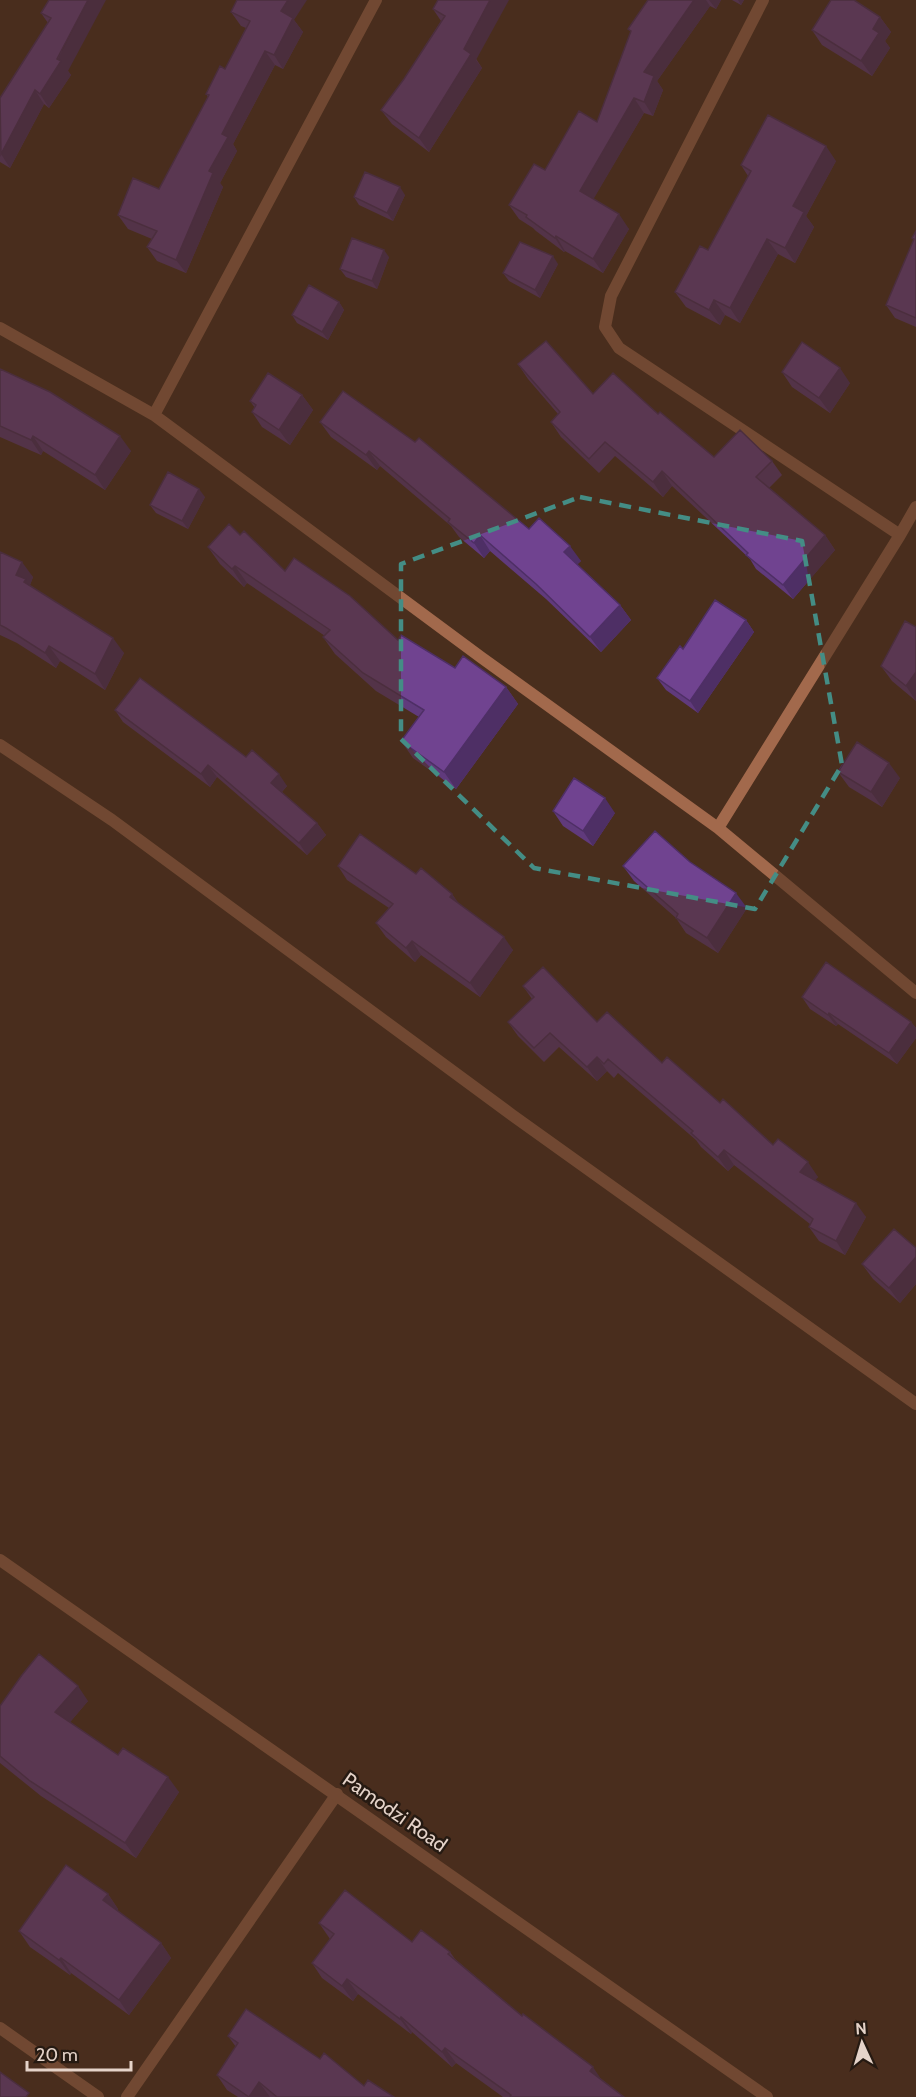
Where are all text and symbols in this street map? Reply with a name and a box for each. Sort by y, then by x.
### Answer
street label: Pamodzi Road [338,1767,452,1857]
north arrow [832,2013,892,2073]
text: N [855,2019,867,2038]
scale bar [27,2034,130,2072]
text: 20 m [36,2044,78,2066]

